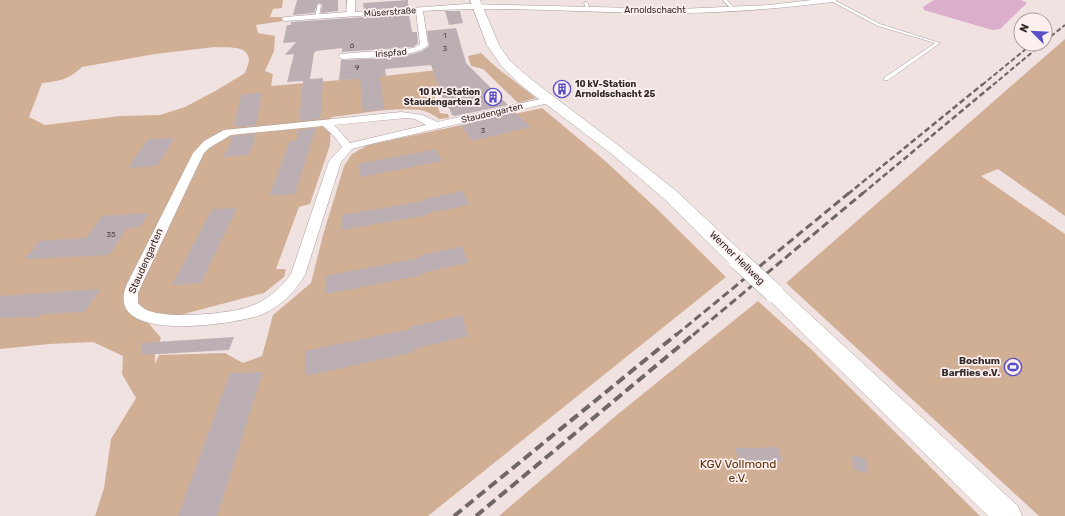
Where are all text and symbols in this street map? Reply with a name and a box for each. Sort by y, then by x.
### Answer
street label: Müserstraße [364,5,416,19]
street label: Arnoldschacht [624,5,686,15]
north arrow [1013,12,1053,52]
text: N [1017,22,1032,34]
house number: 1 [443,31,447,40]
house number: 6 [350,41,355,50]
house number: 3 [443,44,448,53]
street label: Irispfad [375,47,407,59]
house number: 9 [355,63,360,72]
building icon: 10 kV-Station Arnoldschacht 25 [552,79,572,99]
place label: 10 kV-Station Arnoldschacht 25 [575,79,656,99]
place label: 10 kV-Station Staudengarten 2 [404,87,480,108]
building icon: 10 kV-Station Staudengarten 2 [483,87,503,107]
street label: Staudengarten [460,101,524,125]
house number: 3 [481,126,486,135]
street label: Staudengarten [126,227,166,295]
street label: Werner Hellweg [707,229,767,287]
house number: 35 [106,230,116,239]
place label: Bochum Barflies e.V. [942,355,1000,379]
sports icon: Bochum Barflies e.V. [1003,357,1023,377]
park label: KGV Vollmond e.V. [700,457,776,485]

